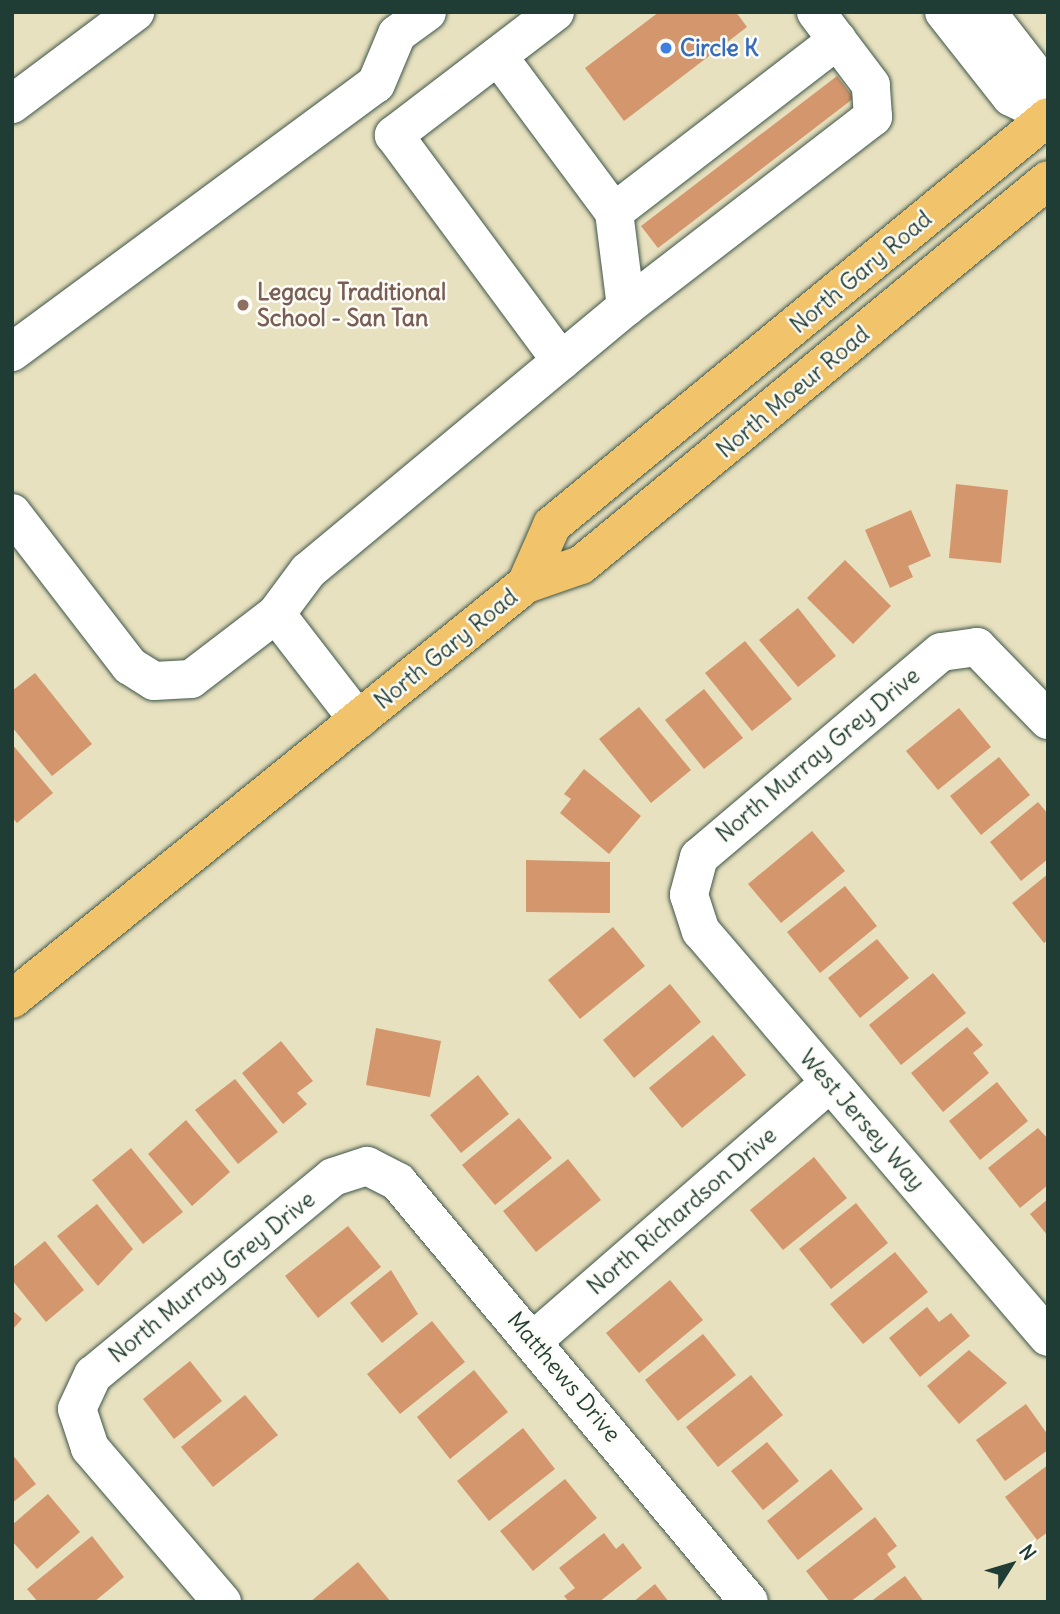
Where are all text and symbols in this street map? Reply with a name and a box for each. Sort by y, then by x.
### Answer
place label: Circle K [680,34,758,62]
marker: Circle K [658,40,674,56]
street label: North Gary Road [785,205,937,339]
place label: Legacy Traditional School - San Tan [257,278,446,332]
marker: Legacy Traditional School - San Tan [235,297,251,313]
street label: North Moeur Road [711,320,875,464]
street label: North Gary Road [369,583,523,715]
street label: North Murray Grey Drive [711,662,925,848]
street label: West Jersey Way [793,1044,931,1196]
street label: North Richardson Drive [582,1121,782,1301]
street label: North Murray Grey Drive [103,1185,321,1369]
street label: Matthews Drive [502,1306,626,1448]
north arrow [976,1530,1046,1600]
text: N [1014,1540,1041,1565]

